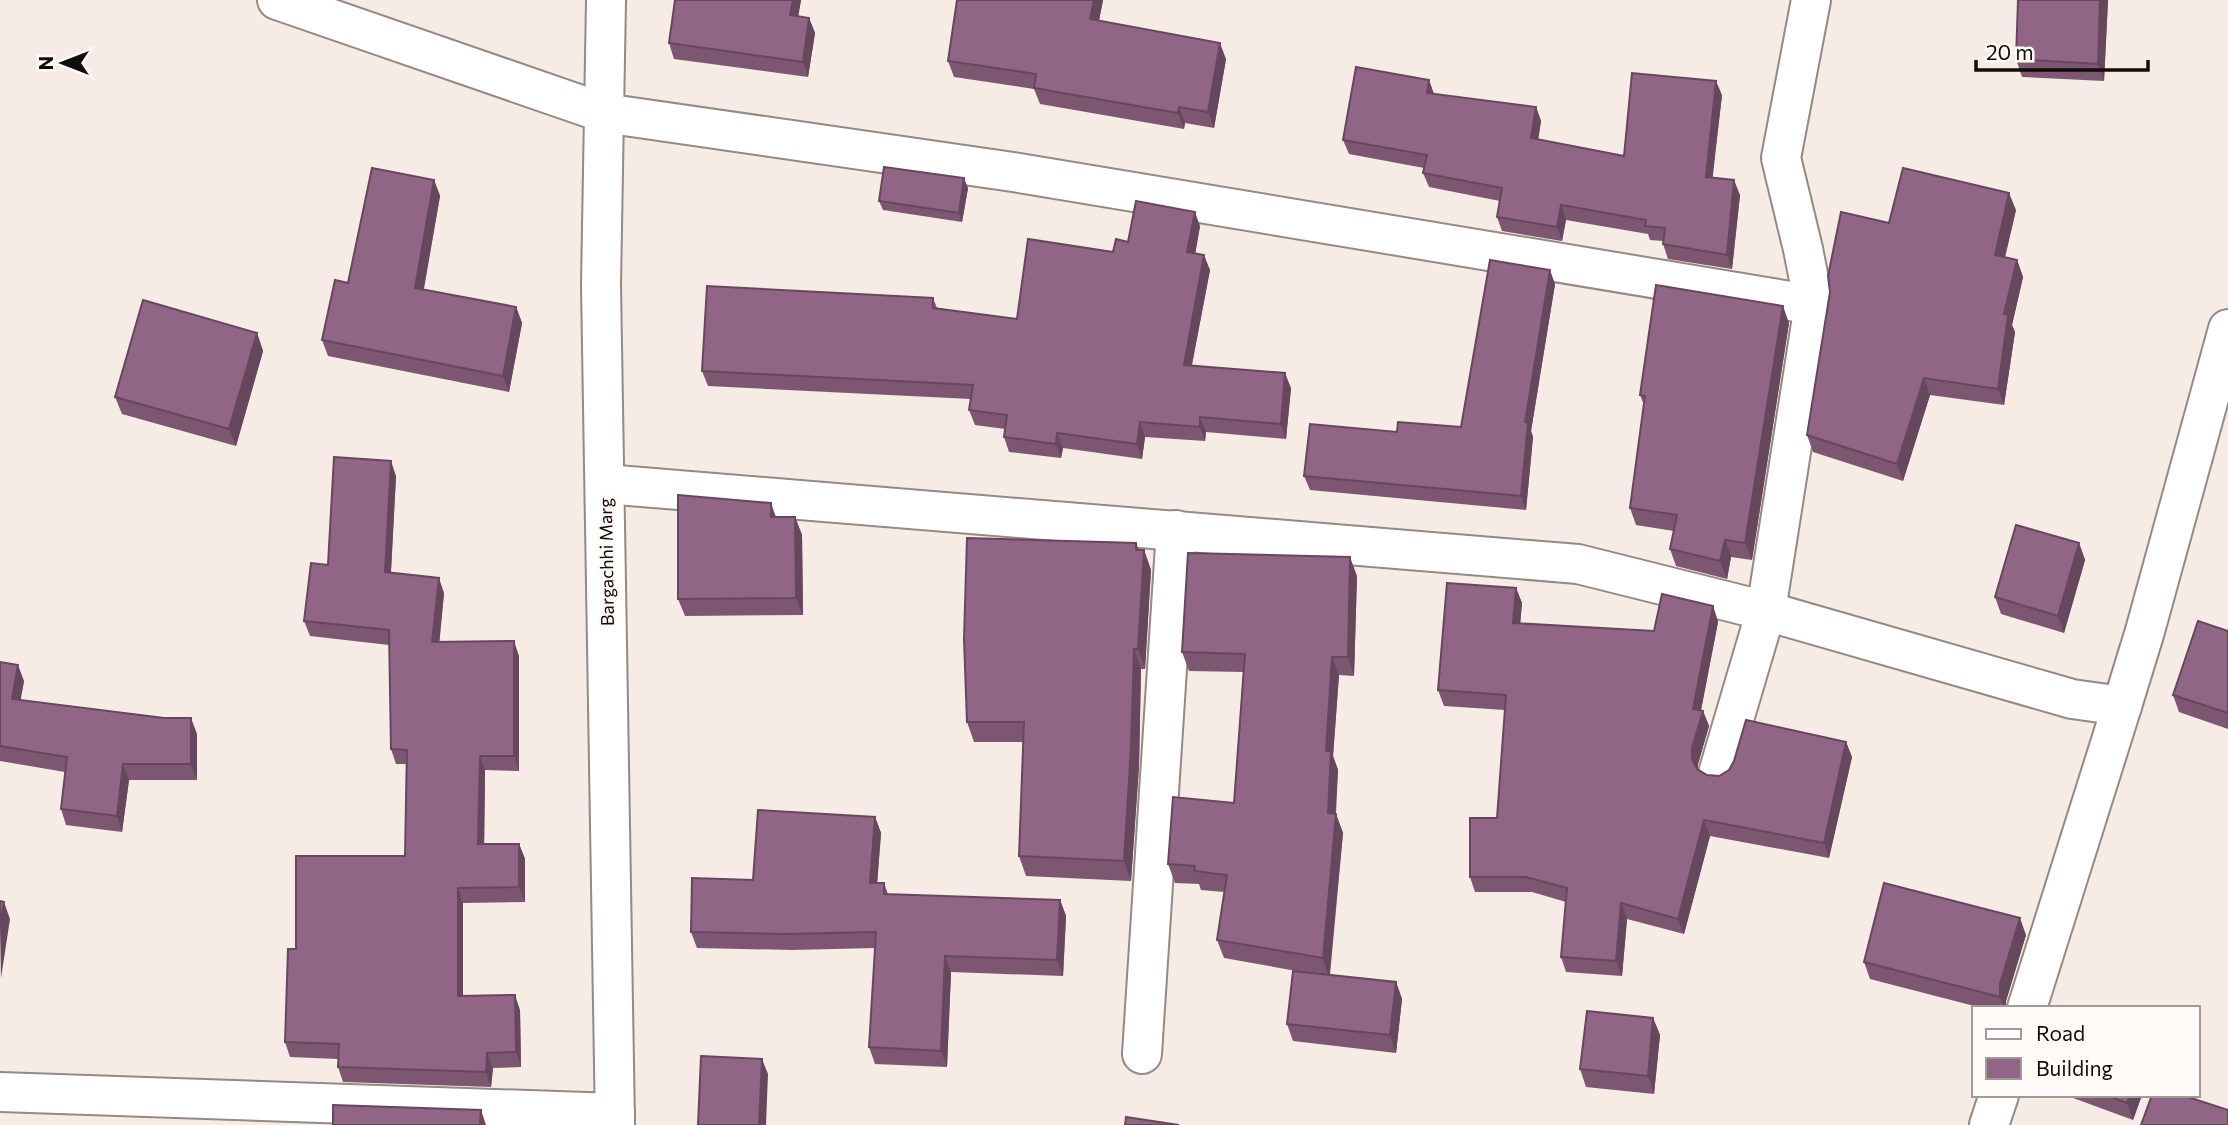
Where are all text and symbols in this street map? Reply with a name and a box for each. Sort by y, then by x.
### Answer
north arrow [28,28,98,98]
scale bar [1976,28,2148,72]
text: 20 m [1986,39,2034,64]
text: N [34,56,57,70]
street label: Bargachhi Marg [594,497,618,626]
legend [1972,1006,2200,1097]
text: Road [2036,1020,2085,1045]
text: Building [2036,1055,2113,1080]

